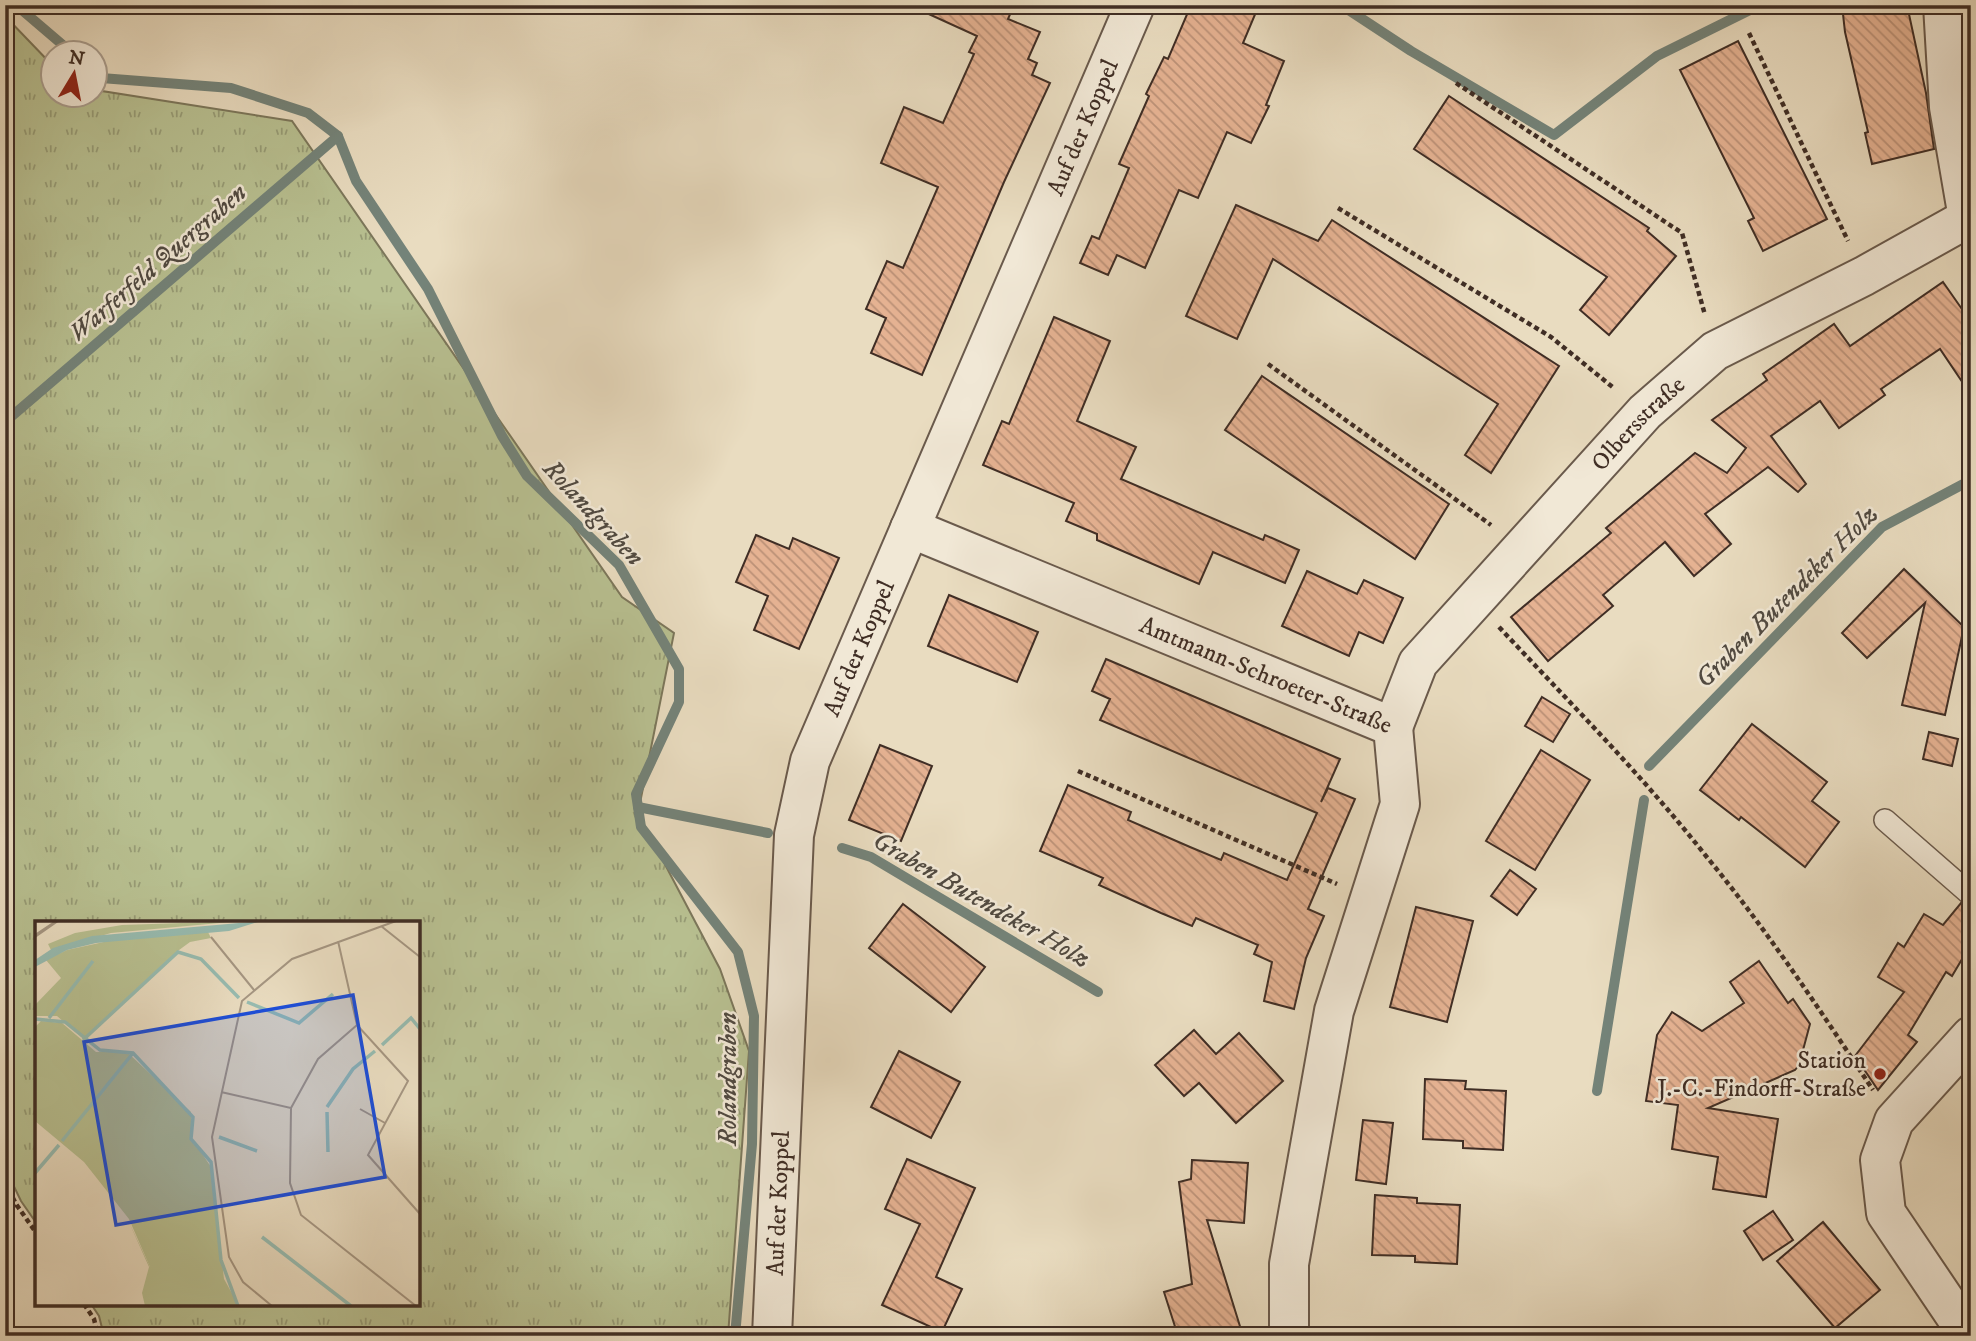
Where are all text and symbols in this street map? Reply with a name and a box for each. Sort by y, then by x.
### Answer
north arrow [38,38,108,108]
text: N [67,46,87,71]
street label: Auf der Koppel [1041,54,1126,200]
water label: Warferfeld Quergraben [62,177,254,350]
street label: Olbersstraße [1585,370,1691,478]
water label: Rolandgraben [534,452,651,573]
water label: Graben Butendeker Holz [1688,498,1886,696]
street label: Auf der Koppel [817,575,902,721]
street label: Amtmann-Schroeter-Straße [1135,610,1396,741]
water label: Graben Butendeker Holz [867,825,1096,976]
inset map [35,921,420,1306]
water label: Rolandgraben [712,1012,745,1147]
place label: Station J.-C.-Findorff-Straße [1655,1046,1866,1104]
marker: Station J.-C.-Findorff-Straße [1872,1066,1888,1082]
street label: Auf der Koppel [761,1129,797,1276]

